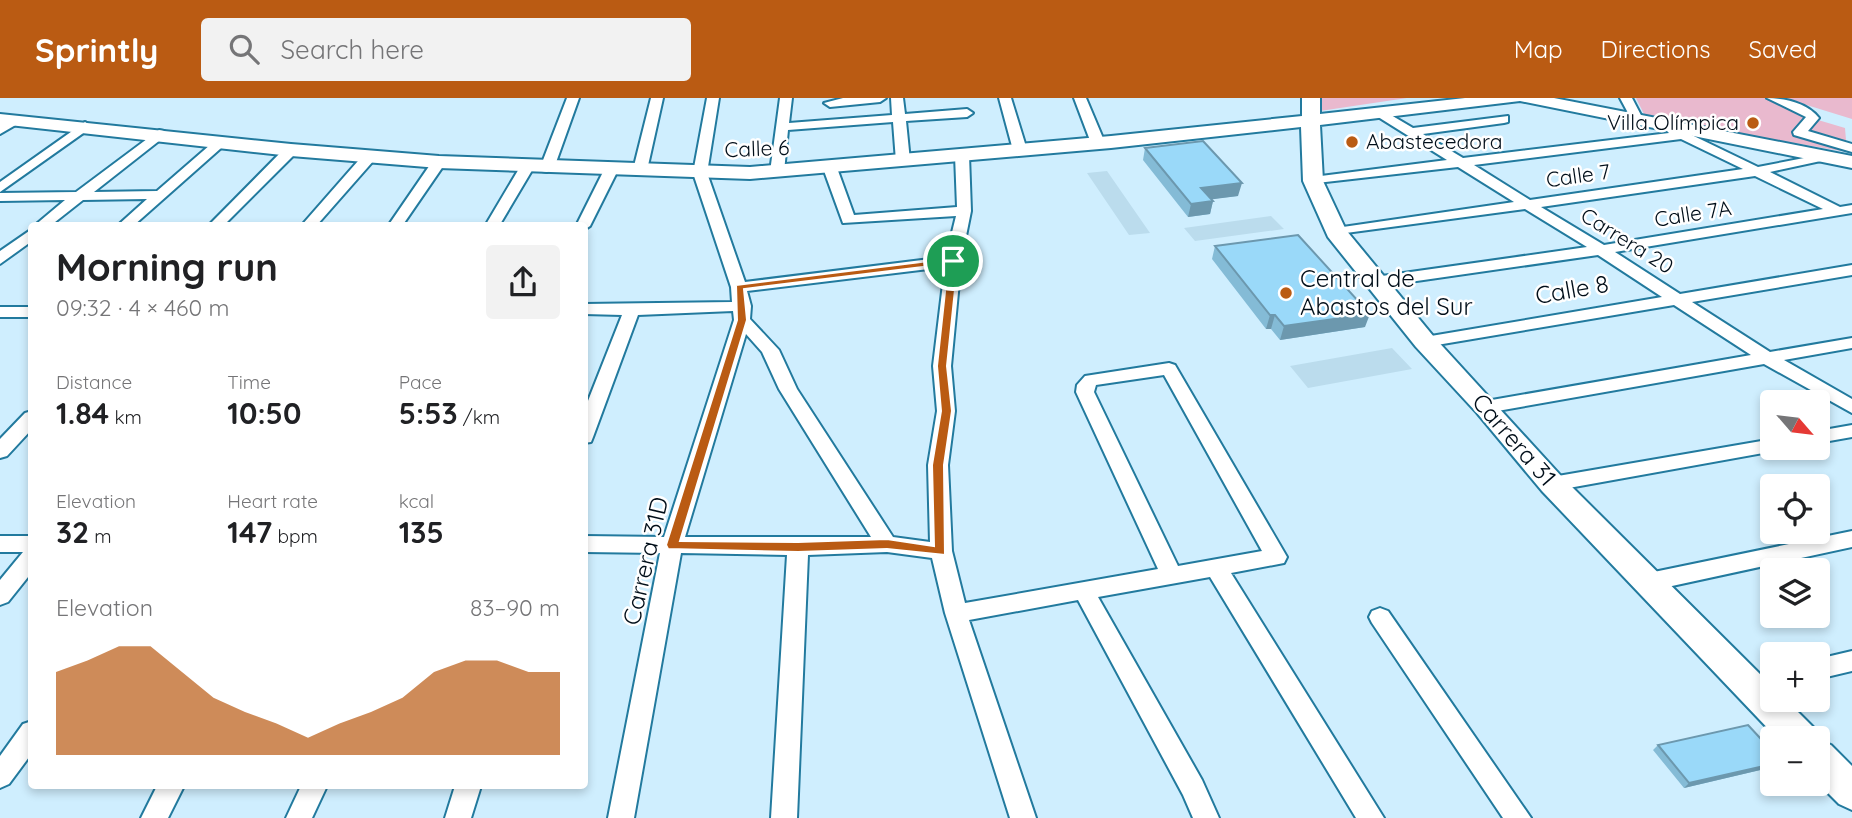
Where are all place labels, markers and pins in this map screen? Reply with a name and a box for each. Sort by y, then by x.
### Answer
place label: Villa Olímpica [1607,109,1739,135]
marker: Villa Olímpica [1745,115,1761,131]
place label: Abastecedora [1366,128,1502,154]
marker: Abastecedora [1344,134,1360,150]
pin [923,231,983,291]
place label: Central de Abastos del Sur [1300,263,1473,321]
marker: Central de Abastos del Sur [1278,285,1294,301]

